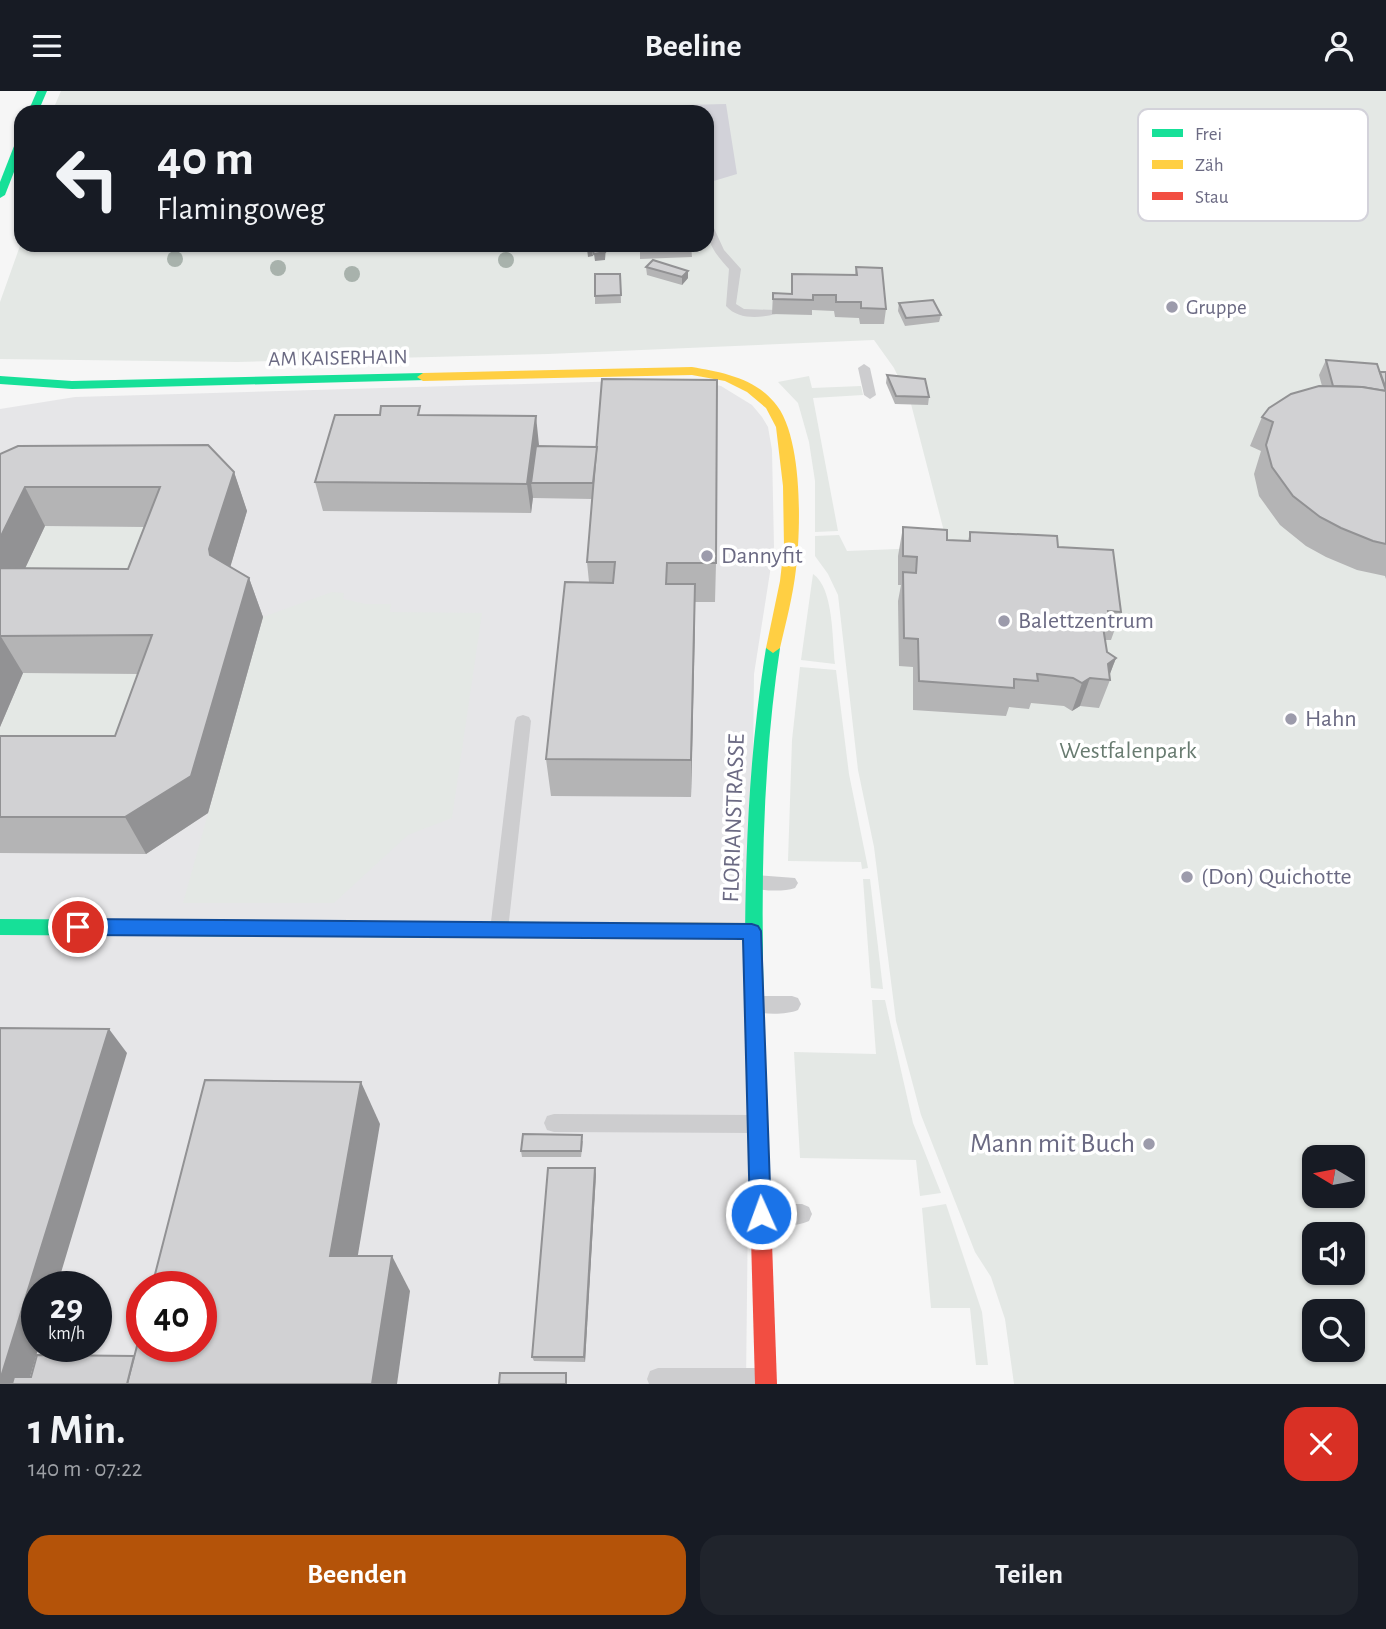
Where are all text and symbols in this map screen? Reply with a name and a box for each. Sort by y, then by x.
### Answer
icon: menu [28,27,66,65]
icon: person [1320,27,1358,65]
text: Beeline [644,30,742,62]
legend [1138,109,1368,221]
text: Frei [1195,125,1222,144]
icon: left [42,133,133,224]
text: 40 m [157,135,254,184]
text: Zäh [1195,156,1224,175]
text: Stau [1195,188,1229,207]
text: Flamingoweg [157,193,325,225]
place label: Gruppe [1186,297,1247,318]
marker: Gruppe [1164,299,1180,315]
street label: AM KAISERHAIN [268,346,408,370]
place label: Dannyfit [721,544,803,568]
marker: Dannyfit [699,548,715,564]
place label: Balettzentrum [1018,609,1154,633]
marker: Balettzentrum [996,613,1012,629]
place label: Hahn [1305,707,1357,731]
marker: Hahn [1283,711,1299,727]
street label: FLORIANSTRASSE [719,733,749,903]
park label: Westfalenpark [1059,739,1197,763]
place label: (Don) Quichotte [1201,865,1352,889]
marker: (Don) Quichotte [1179,869,1195,885]
pin [48,897,108,957]
icon: arrive [59,908,97,946]
place label: Mann mit Buch [970,1130,1135,1158]
marker: Mann mit Buch [1141,1136,1157,1152]
north arrow [1302,1145,1365,1207]
map controls [1302,1145,1365,1362]
position arrow [724,1177,798,1251]
button: sound [1302,1222,1365,1285]
speed limit sign: 40 [126,1271,217,1362]
text: 29 [50,1290,83,1325]
button: search [1302,1299,1365,1362]
text: km/h [48,1325,85,1343]
button: close [1284,1407,1358,1481]
text: 1 Min. [28,1409,126,1451]
text: 140 m · 07:22 [28,1458,142,1481]
button: Beenden [28,1535,686,1615]
button: Teilen [700,1535,1358,1615]

